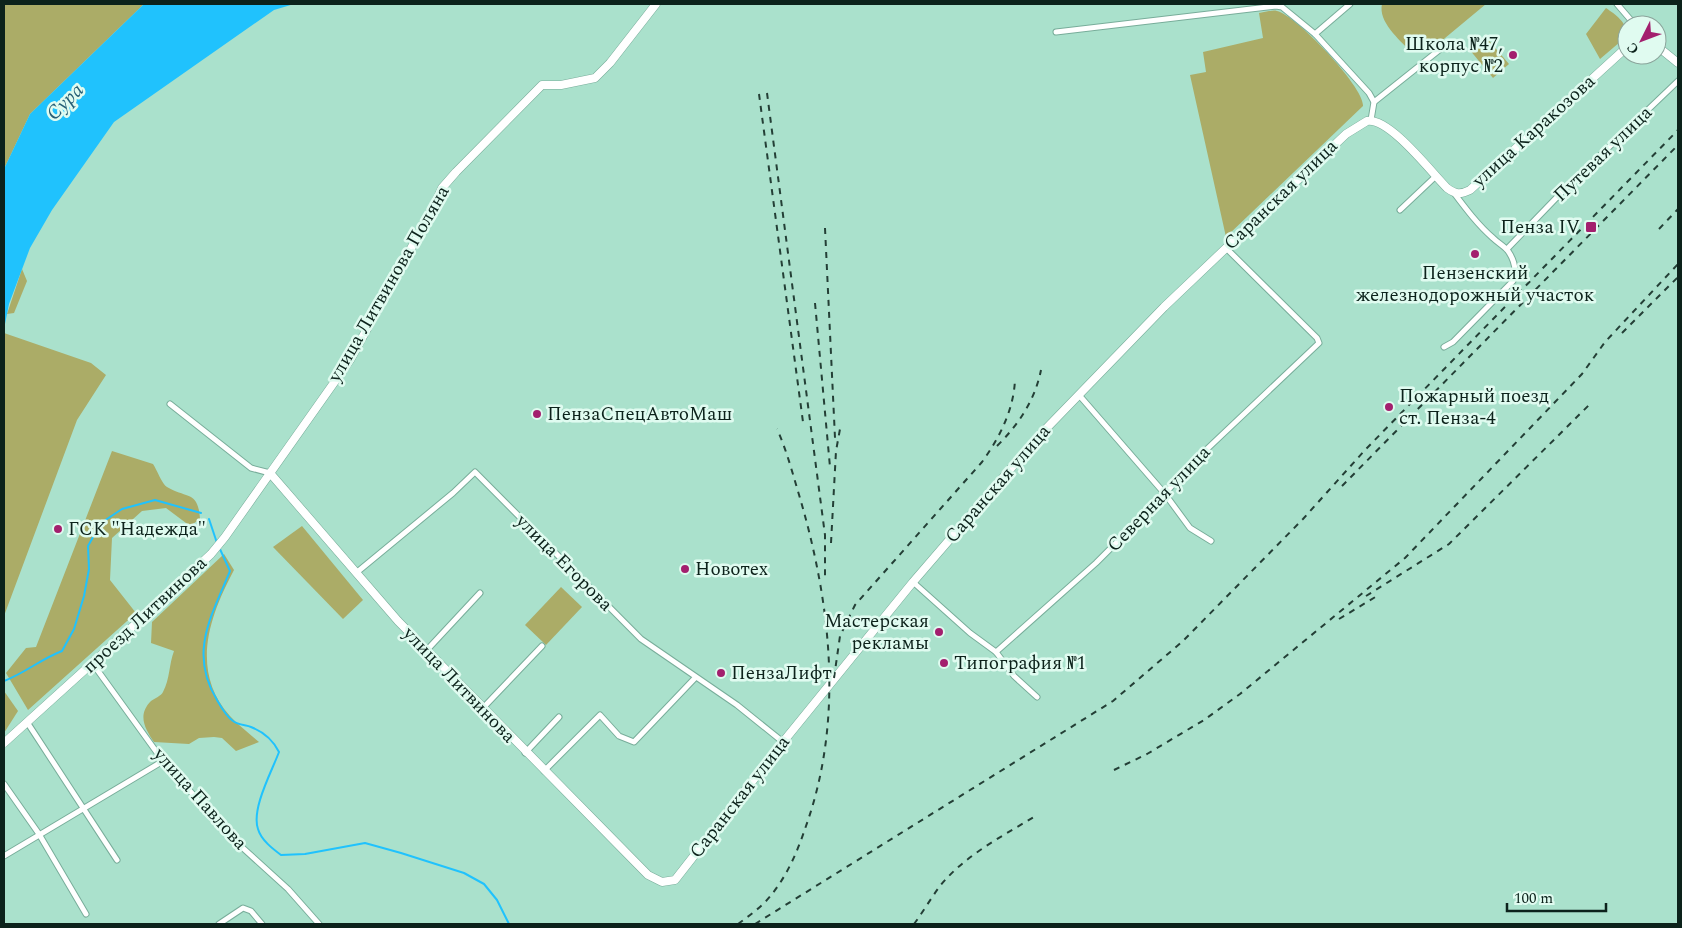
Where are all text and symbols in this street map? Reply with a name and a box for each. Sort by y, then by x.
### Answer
north arrow [1617,15,1667,65]
place label: Школа №47, корпус №2 [1405,30,1503,81]
text: С [1622,38,1644,59]
marker: Школа №47, корпус №2 [1507,49,1519,61]
street label: улица Каракозова [1465,67,1603,195]
water label: Сура [39,76,91,128]
street label: Путевая улица [1547,99,1660,209]
street label: Саранская улица [1217,132,1345,257]
street label: улица Литвинова Поляна [320,180,458,389]
place label: Пенза IV [1500,213,1580,242]
marker: Пенза IV [1584,220,1598,234]
marker: Пензенский железнодорожный участок [1469,248,1481,260]
place label: Пензенский железнодорожный участок [1356,259,1595,310]
place label: Пожарный поезд ст. Пенза-4 [1399,382,1549,433]
place label: ПензаСпецАвтоМаш [547,400,732,429]
marker: Пожарный поезд ст. Пенза-4 [1383,401,1395,413]
marker: ПензаСпецАвтоМаш [531,408,543,420]
street label: Саранская улица [938,418,1058,550]
street label: Северная улица [1100,438,1218,559]
street label: улица Егорова [508,507,620,619]
place label: ГСК "Надежда" [68,515,206,544]
marker: ГСК "Надежда" [52,523,64,535]
street label: проезд Литвинова [76,549,214,681]
place label: Новотех [695,555,768,584]
marker: Новотех [679,563,691,575]
place label: Мастерская рекламы [824,607,929,658]
street label: улица Литвинова [395,619,523,750]
marker: Мастерская рекламы [933,626,945,638]
place label: Типография №1 [954,649,1086,678]
marker: Типография №1 [938,657,950,669]
place label: ПензаЛифт [731,659,832,688]
marker: ПензаЛифт [715,667,727,679]
street label: Саранская улица [683,729,798,865]
street label: улица Павлова [145,740,255,857]
scale bar [1507,880,1606,912]
text: 100 m [1514,887,1553,910]

